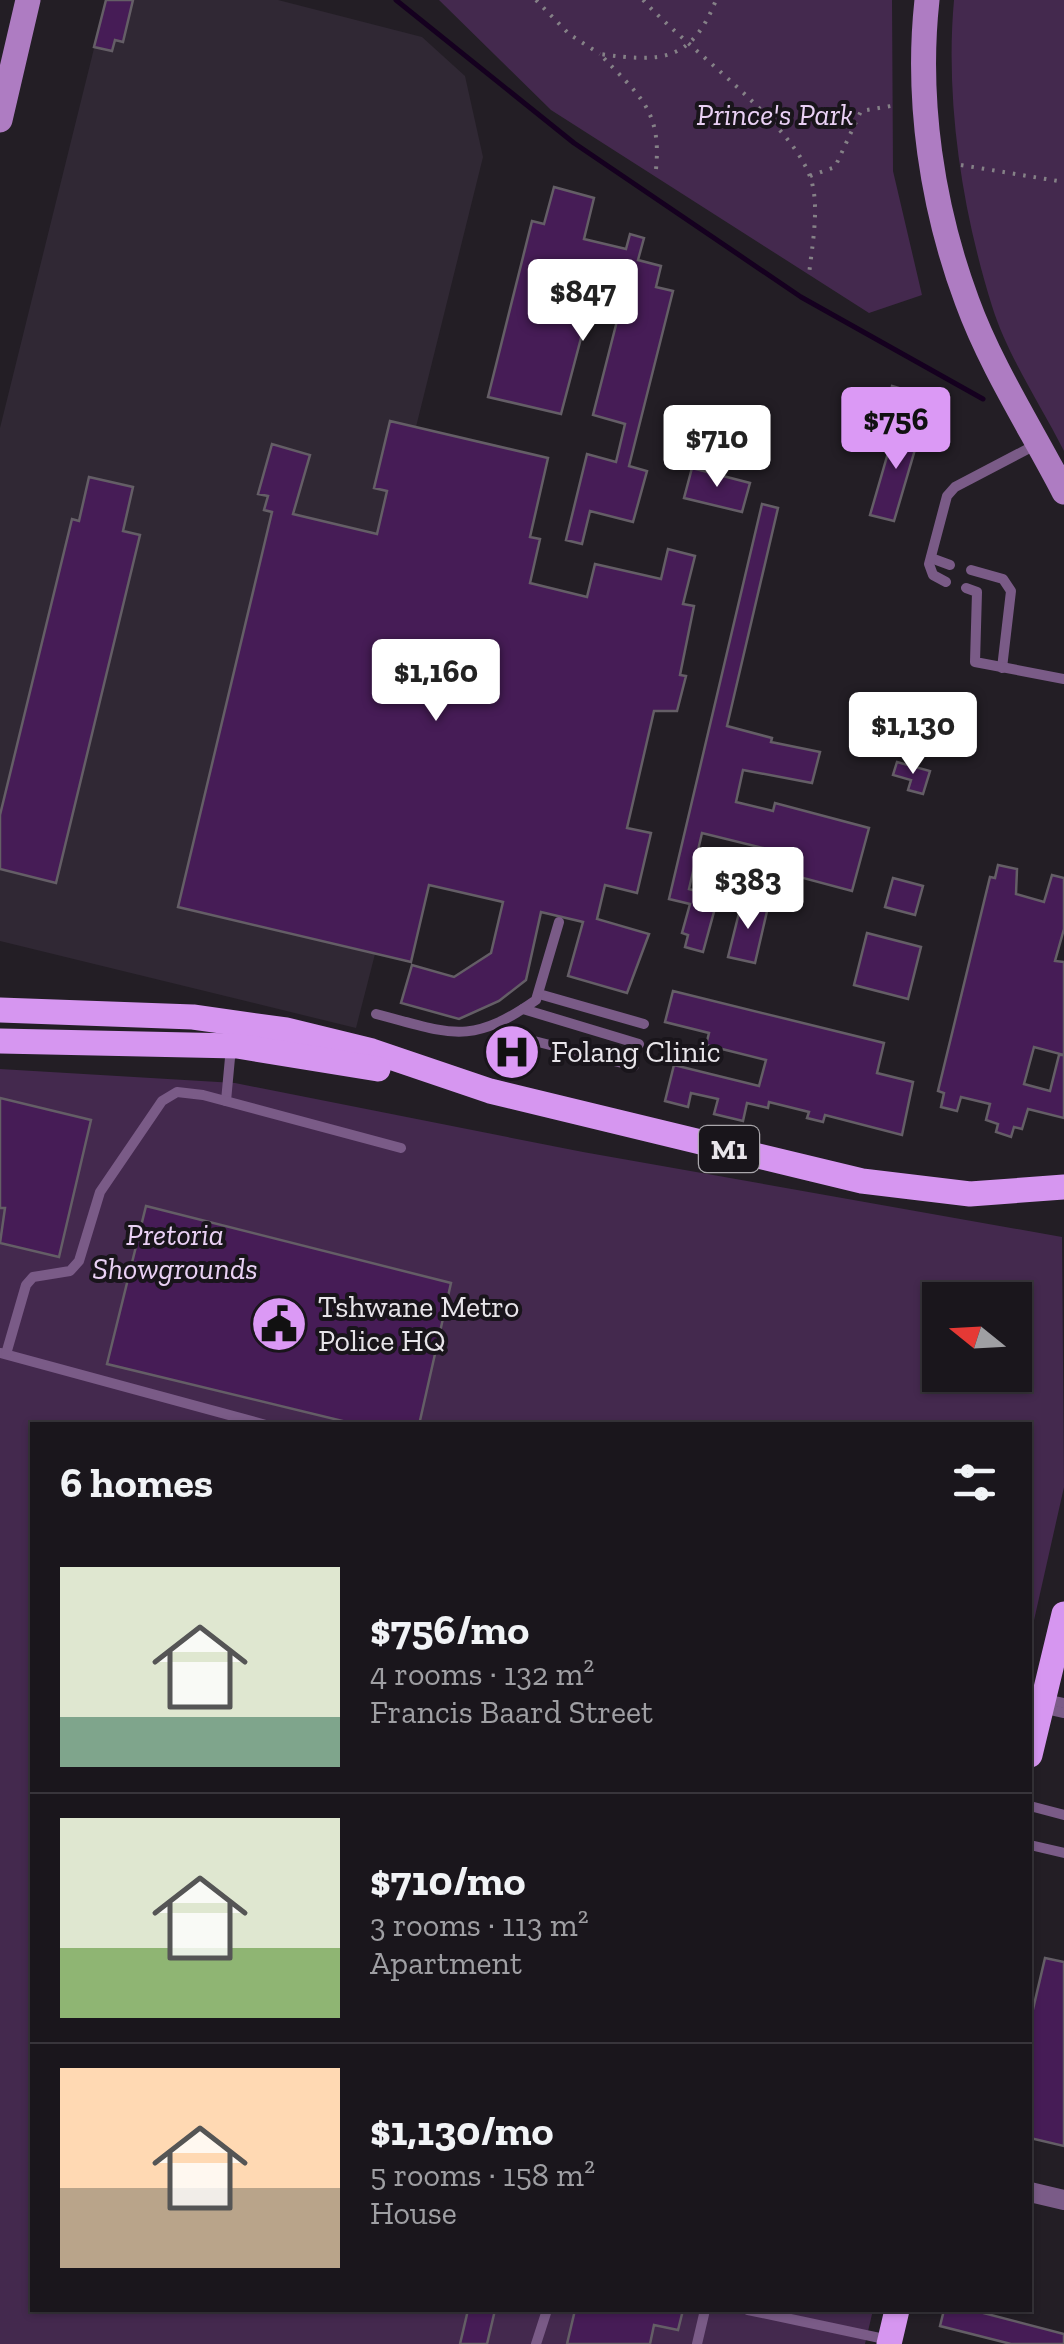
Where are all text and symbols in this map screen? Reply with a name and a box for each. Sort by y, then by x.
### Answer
park label: Prince's Park [697,97,853,133]
pin: $847 [524,259,642,344]
text: $847 [550,272,616,310]
pin: $756 [837,387,955,472]
text: $756 [863,400,929,438]
pin: $710 [658,405,776,490]
text: $710 [686,418,748,456]
pin: $1,160 [355,639,517,724]
text: $1,160 [394,652,478,690]
pin: $1,130 [832,692,994,777]
text: $1,130 [871,705,955,743]
pin: $383 [689,847,807,932]
text: $383 [714,860,782,898]
hospital icon: Folang Clinic [482,1022,542,1082]
place label: Folang Clinic [551,1034,721,1070]
road number: M1 [699,1126,759,1172]
park label: Pretoria Showgrounds [92,1217,258,1287]
north arrow [922,1282,1032,1392]
map controls [922,1282,1032,1392]
place label: Tshwane Metro Police HQ [318,1289,519,1359]
public building icon: Tshwane Metro Police HQ [249,1294,309,1354]
icon: filters [947,1455,1002,1510]
text: 6 homes [60,1457,213,1508]
text: $756/mo [370,1604,529,1655]
icon: home [140,1607,260,1727]
text: 4 rooms · 132 m² [370,1655,594,1693]
text: Francis Baard Street [370,1693,653,1731]
text: $710/mo [370,1855,526,1906]
icon: home [140,1858,260,1978]
text: 3 rooms · 113 m² [370,1906,589,1944]
text: Apartment [370,1944,522,1982]
text: $1,130/mo [370,2105,553,2156]
icon: home [140,2108,260,2228]
text: 5 rooms · 158 m² [370,2156,595,2194]
text: House [370,2194,457,2232]

